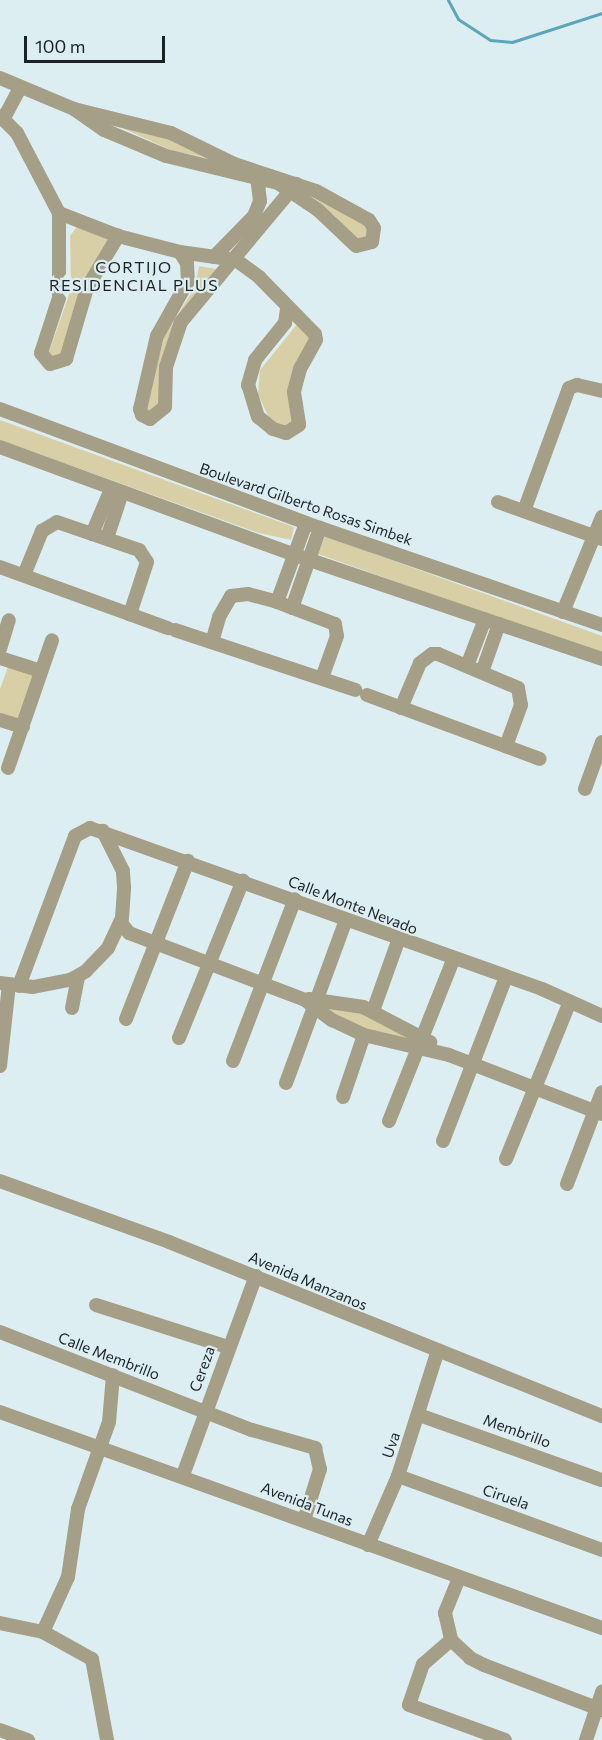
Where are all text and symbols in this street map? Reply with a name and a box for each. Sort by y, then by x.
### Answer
scale bar [27,24,168,62]
text: 100 m [35,35,85,57]
district label: CORTIJO RESIDENCIAL PLUS [49,257,219,295]
street label: Boulevard Gilberto Rosas Simbek [197,459,415,549]
street label: Calle Monte Nevado [286,872,420,938]
street label: Avenida Manzanos [246,1248,370,1314]
street label: Calle Membrillo [56,1328,162,1384]
street label: Cereza [185,1344,219,1394]
street label: Membrillo [481,1410,553,1452]
street label: Uva [378,1430,404,1460]
street label: Avenida Tunas [259,1478,355,1530]
street label: Ciruela [480,1481,532,1513]

